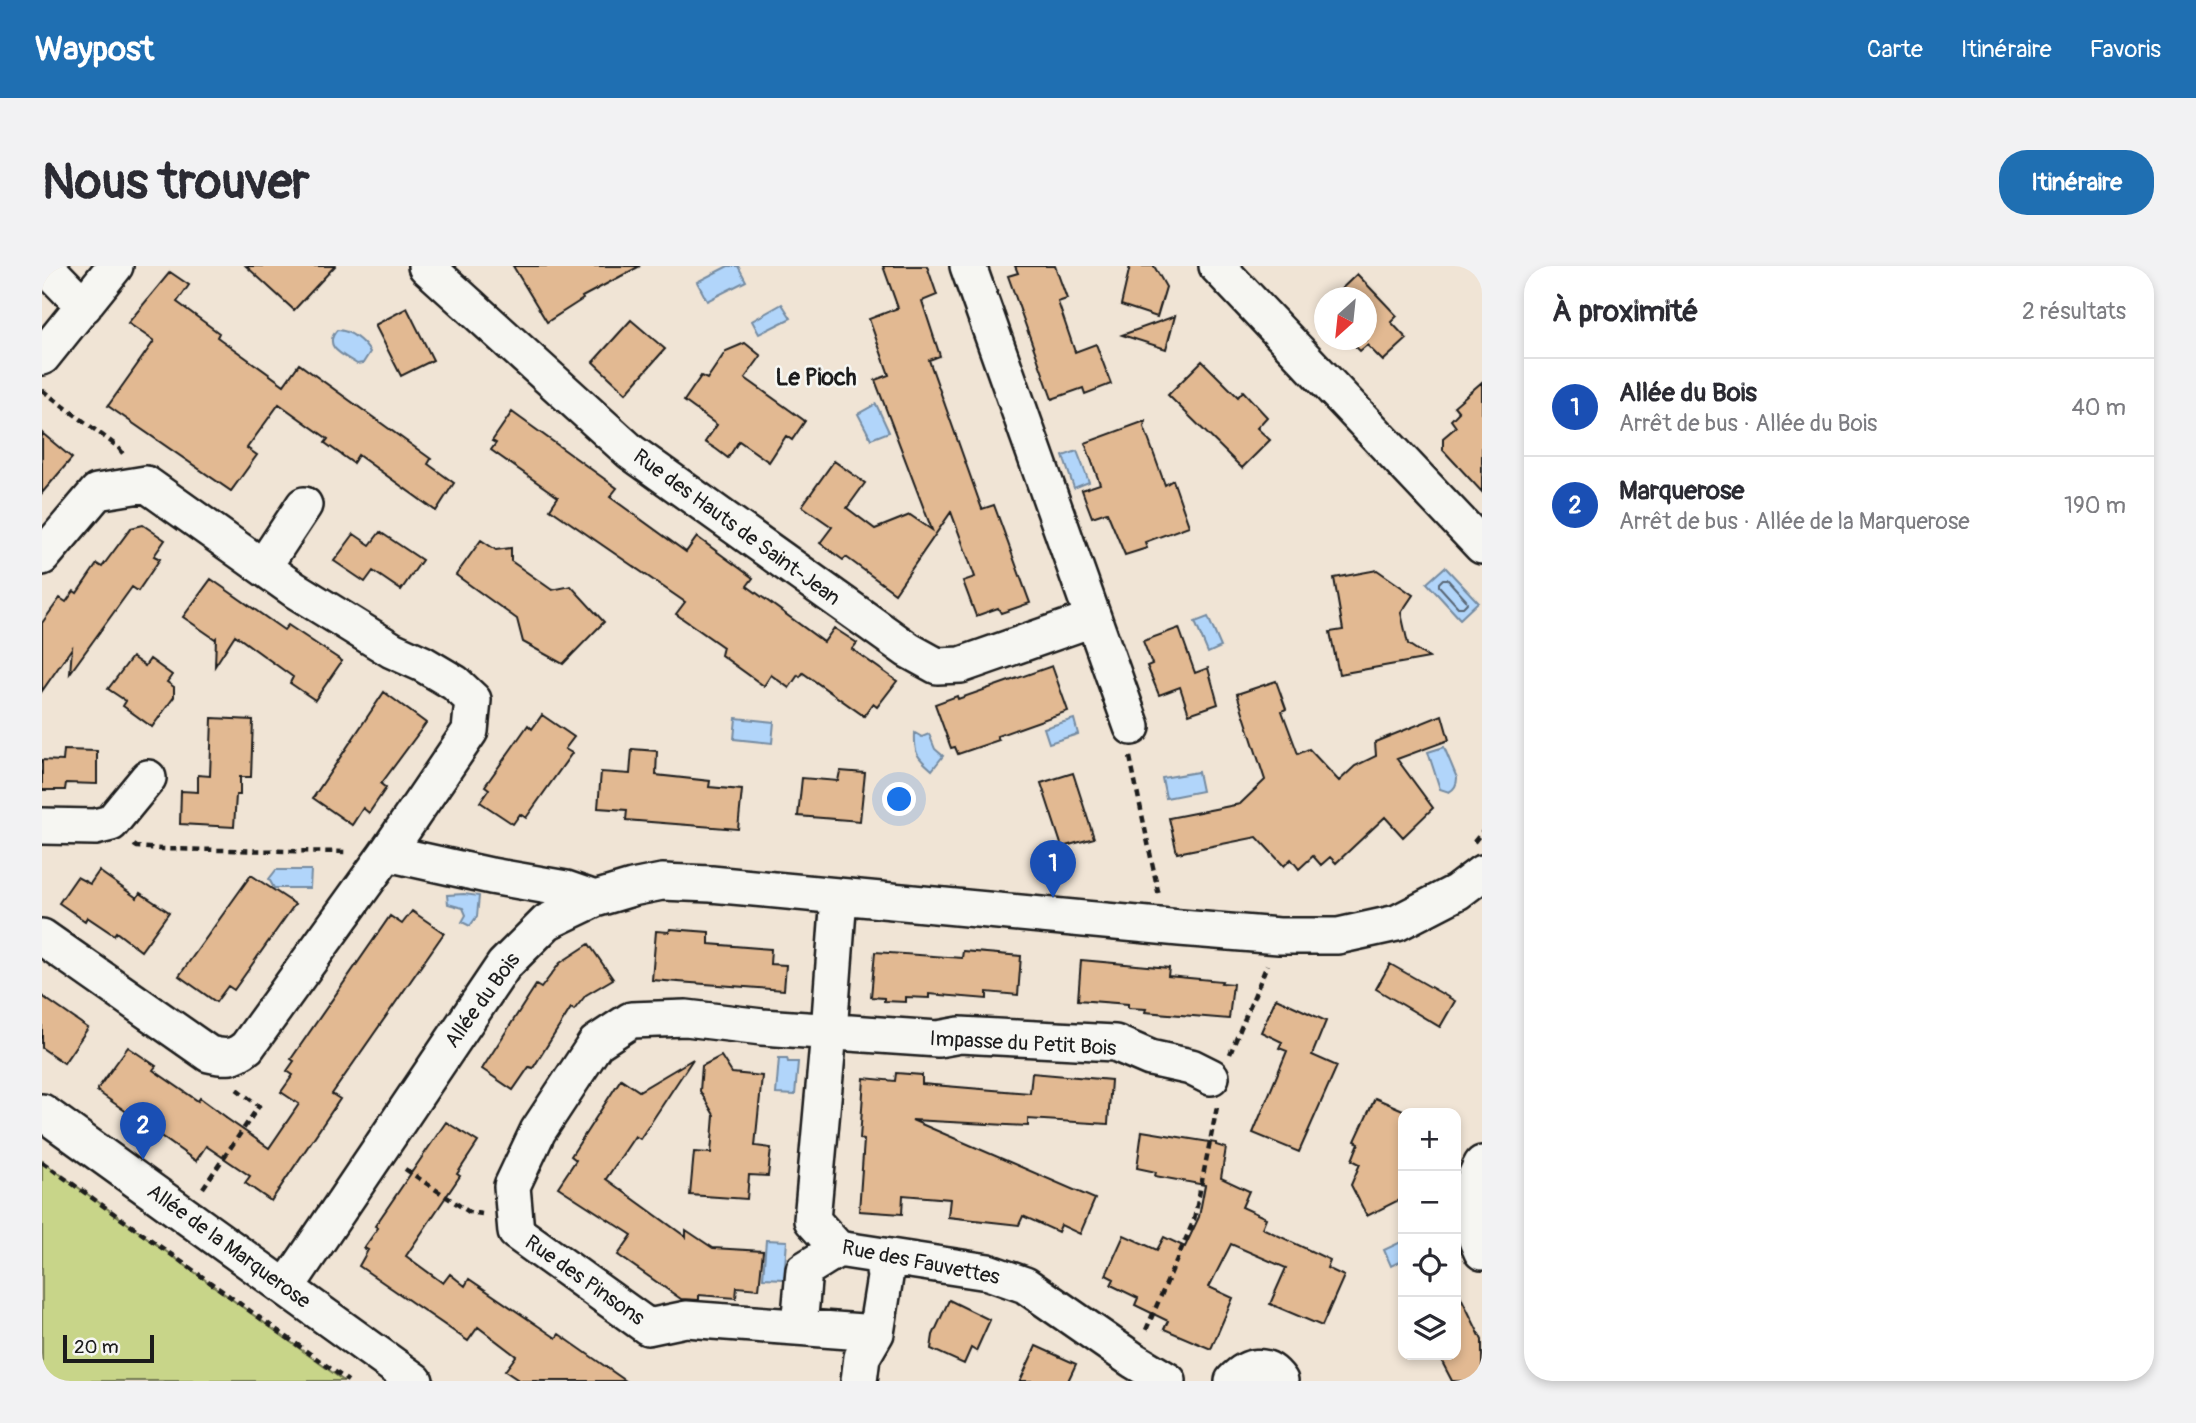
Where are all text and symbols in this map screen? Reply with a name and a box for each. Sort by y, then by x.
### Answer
text: Waypost [35,29,154,70]
text: Carte [1867,35,1923,64]
text: Itinéraire [1961,35,2052,64]
text: Favoris [2090,35,2161,64]
button: Itinéraire [1999,150,2154,215]
text: Nous trouver [42,152,310,213]
north arrow [1314,287,1377,350]
text: À proximité [1552,293,1698,330]
text: 2 résultats [2022,297,2126,326]
district label: Le Pioch [776,363,857,392]
text: Allée du Bois [1619,377,1757,409]
text: 1 [1571,393,1580,422]
text: 40 m [2072,393,2126,422]
text: Arrêt de bus · Allée du Bois [1619,409,1877,438]
street label: Rue des Hauts de Saint-Jean [628,443,846,612]
text: Marquerose [1619,475,1744,507]
text: 2 [1569,491,1581,520]
text: 190 m [2064,491,2126,520]
text: Arrêt de bus · Allée de la Marquerose [1619,507,1970,536]
your location [882,782,916,816]
pin: 1 [1030,840,1076,898]
street label: Allée du Bois [439,947,526,1053]
street label: Impasse du Petit Bois [929,1025,1118,1062]
pin: 2 [120,1102,166,1160]
map controls [1398,1108,1461,1360]
button: + [1398,1108,1461,1171]
button: − [1398,1171,1461,1234]
street label: Allée de la Marquerose [142,1178,316,1315]
street label: Rue des Pinsons [519,1229,650,1332]
street label: Rue des Fauvettes [840,1234,1003,1291]
button: locate [1398,1234,1461,1297]
button: layers [1398,1297,1461,1360]
scale bar [63,1332,154,1364]
text: 20 m [74,1335,119,1359]

